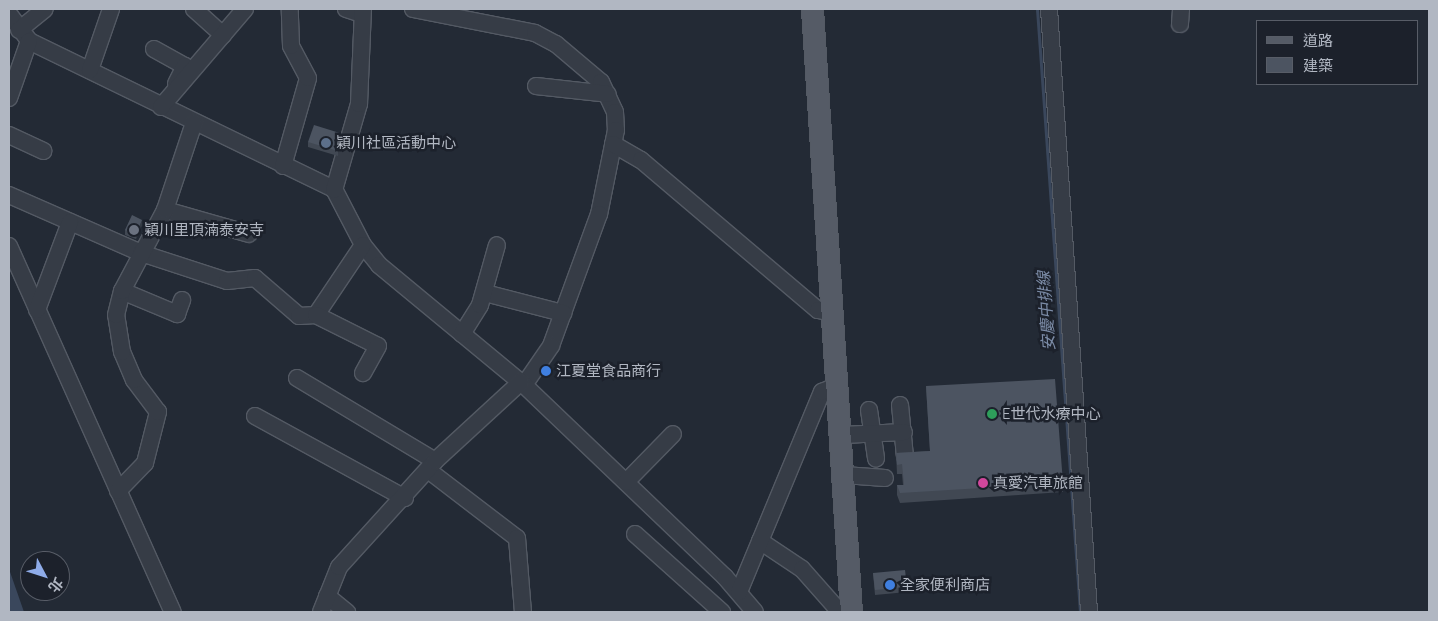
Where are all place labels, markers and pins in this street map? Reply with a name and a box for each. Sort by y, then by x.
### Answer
place label: 穎川社區活動中心 [336,134,456,152]
marker: 穎川社區活動中心 [320,137,332,149]
place label: 穎川里頂湳泰安寺 [144,221,264,239]
marker: 穎川里頂湳泰安寺 [128,224,140,236]
place label: 江夏堂食品商行 [556,362,661,380]
marker: 江夏堂食品商行 [540,365,552,377]
place label: E世代水療中心 [1002,405,1101,423]
marker: E世代水療中心 [986,408,998,420]
place label: 真愛汽車旅館 [993,474,1083,492]
marker: 真愛汽車旅館 [977,477,989,489]
place label: 全家便利商店 [900,576,990,594]
marker: 全家便利商店 [884,579,896,591]

